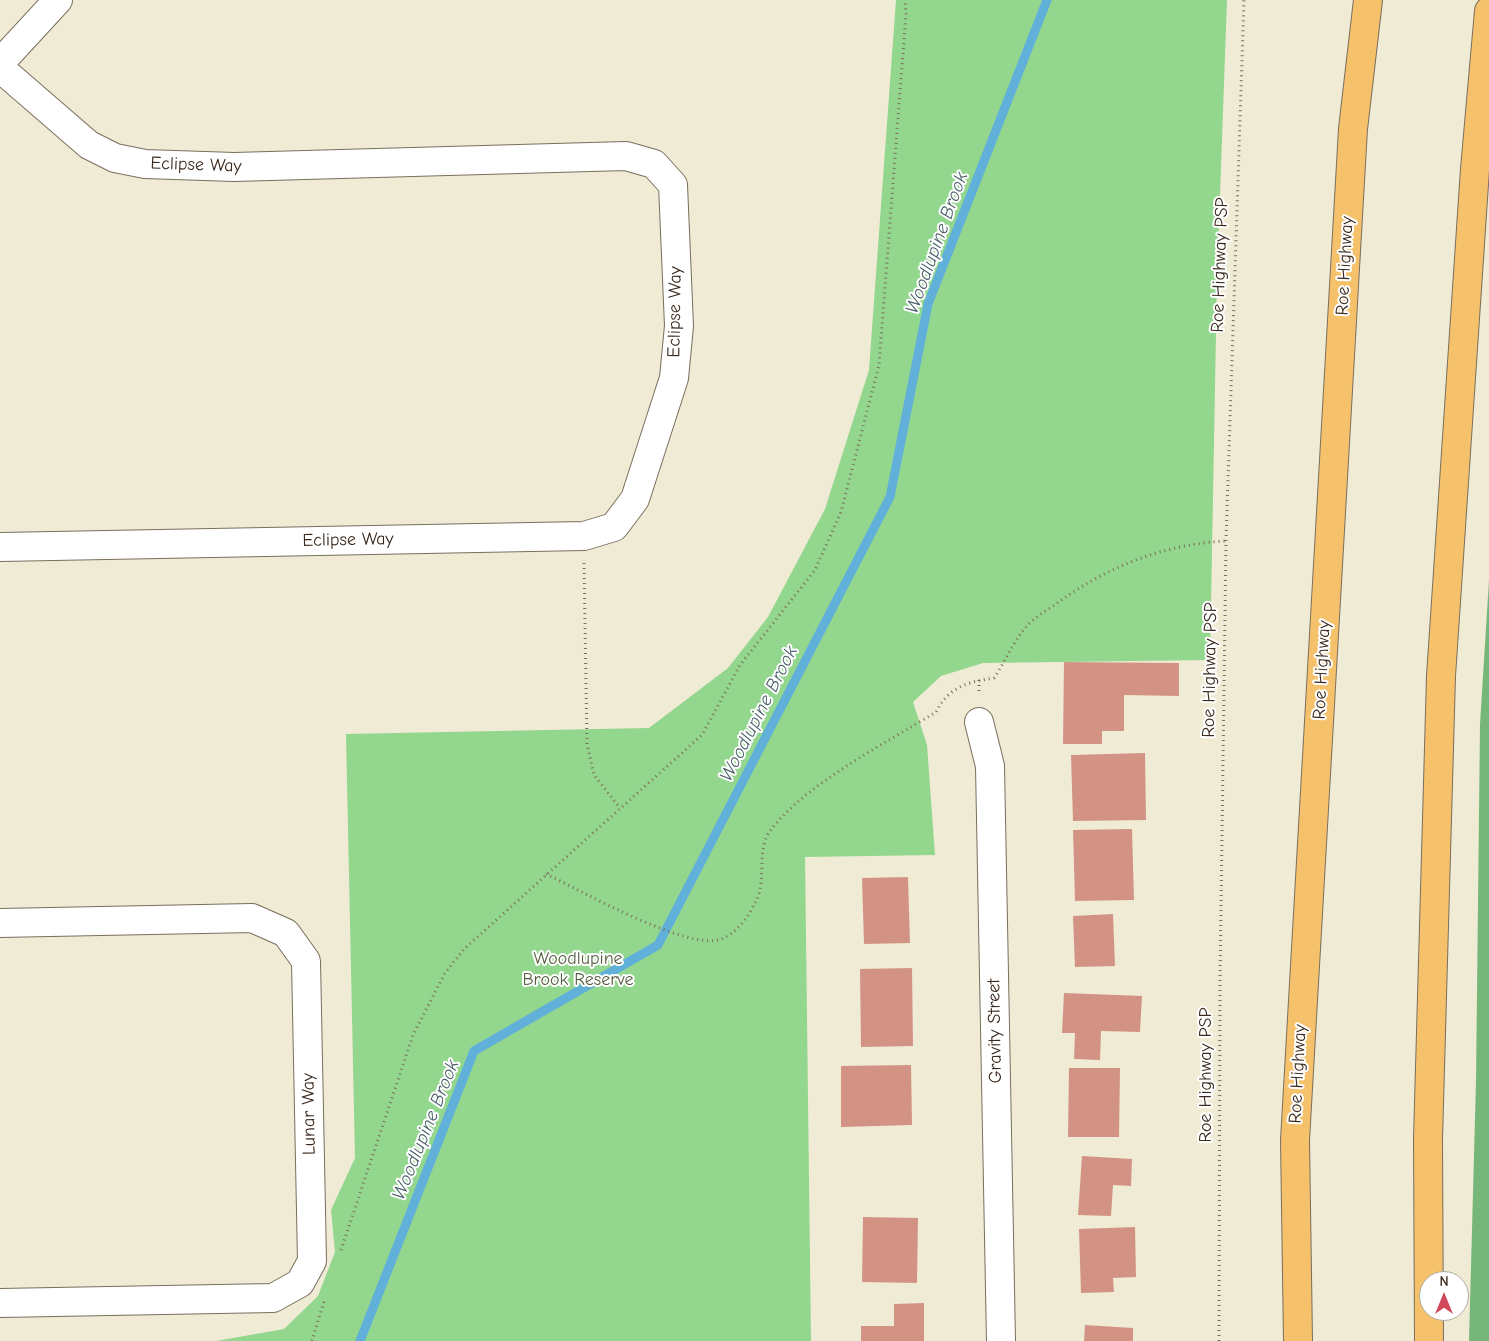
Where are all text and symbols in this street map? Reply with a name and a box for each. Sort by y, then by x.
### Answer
street label: Eclipse Way [150,153,242,177]
water label: Woodlupine Brook [901,169,973,317]
street label: Roe Highway PSP [1207,197,1233,333]
street label: Roe Highway [1332,216,1358,316]
street label: Eclipse Way [663,266,687,358]
street label: Eclipse Way [302,528,394,552]
street label: Roe Highway PSP [1198,602,1222,738]
street label: Roe Highway [1309,620,1335,720]
water label: Woodlupine Brook [715,642,803,786]
park label: Woodlupine Brook Reserve [522,948,634,991]
street label: Gravity Street [983,978,1007,1084]
street label: Roe Highway PSP [1195,1007,1217,1143]
street label: Roe Highway [1285,1024,1311,1124]
water label: Woodlupine Brook [388,1057,464,1203]
street label: Lunar Way [297,1073,321,1155]
north arrow [1419,1271,1469,1321]
text: N [1439,1273,1449,1290]

